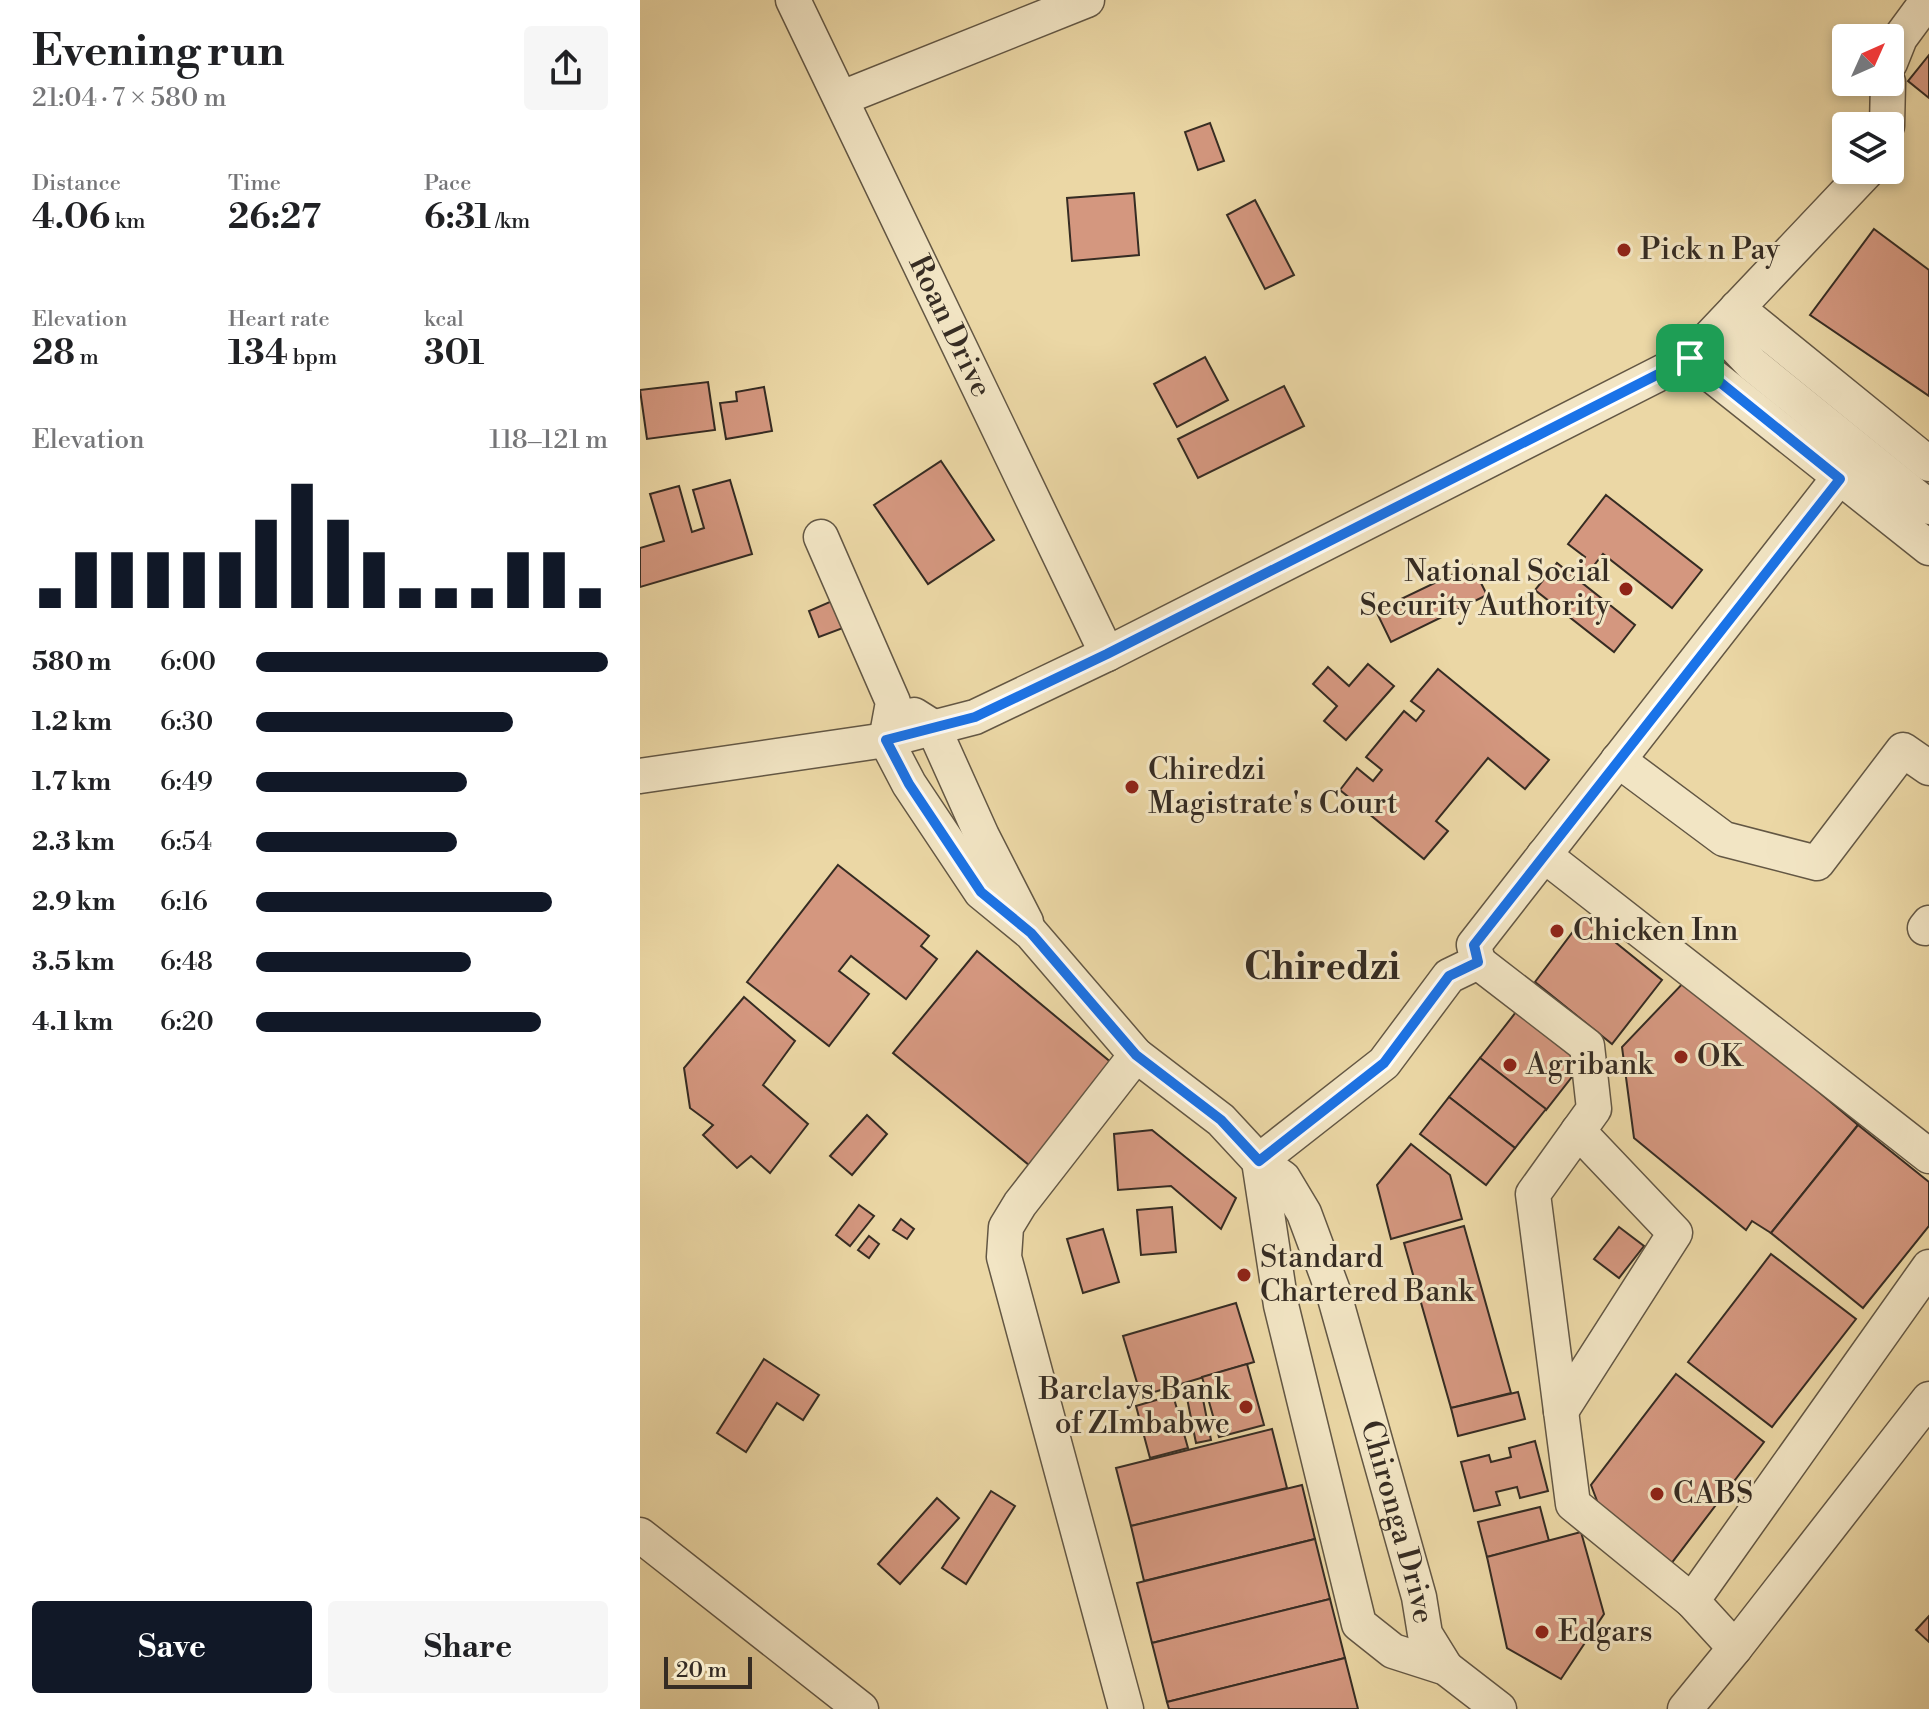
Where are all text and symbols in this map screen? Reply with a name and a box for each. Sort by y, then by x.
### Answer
text: Evening run [32,24,285,79]
north arrow [1832,24,1904,96]
map controls [1832,24,1904,184]
button: share [524,26,608,110]
text: 21:04 · 7 × 580 m [32,82,226,114]
button: layers [1832,112,1904,184]
text: Distance [32,170,121,197]
text: Time [228,170,281,197]
text: Pace [424,170,471,197]
text: 4.06 [32,197,110,239]
text: 26:27 [228,197,321,239]
text: 6:31 [424,197,491,239]
text: km [110,208,146,235]
text: /km [491,208,530,235]
place label: Pick n Pay [1640,231,1780,269]
marker: Pick n Pay [1615,241,1633,259]
street label: Roan Drive [899,249,1000,404]
text: Elevation [32,306,127,333]
text: Heart rate [228,306,330,333]
text: kcal [424,306,464,333]
pin [1656,324,1724,392]
text: 28 [32,333,75,375]
text: 134 [228,333,288,375]
text: 301 [424,333,484,375]
icon: arrive [1668,336,1712,380]
text: m [75,344,99,371]
text: bpm [288,344,337,371]
text: Elevation [32,424,145,456]
text: 118–121 m [489,424,608,456]
place label: National Social Security Authority [1359,553,1610,625]
marker: National Social Security Authority [1617,580,1635,598]
text: 580 m [32,646,111,678]
text: 6:00 [160,646,216,678]
text: 1.2 km [32,706,112,738]
text: 6:30 [160,706,213,738]
place label: Chiredzi Magistrate's Court [1148,751,1398,823]
text: 1.7 km [32,766,111,798]
text: 6:49 [160,766,213,798]
marker: Chiredzi Magistrate's Court [1123,778,1141,796]
text: 2.3 km [32,826,115,858]
text: 6:54 [160,826,212,858]
text: 2.9 km [32,886,116,918]
text: 6:16 [160,886,208,918]
place label: Chicken Inn [1573,912,1738,950]
marker: Chicken Inn [1548,922,1566,940]
district label: Chiredzi [1244,944,1400,991]
text: 3.5 km [32,946,115,978]
text: 6:48 [160,946,213,978]
text: 4.1 km [32,1006,113,1038]
text: 6:20 [160,1006,214,1038]
place label: OK [1697,1038,1744,1076]
place label: Agribank [1525,1046,1654,1084]
marker: OK [1672,1048,1690,1066]
marker: Agribank [1501,1056,1519,1074]
place label: Standard Chartered Bank [1260,1239,1475,1311]
marker: Standard Chartered Bank [1235,1266,1253,1284]
place label: Barclays Bank of ZImbabwe [1038,1371,1231,1443]
marker: Barclays Bank of ZImbabwe [1237,1398,1255,1416]
street label: Chironga Drive [1351,1416,1442,1626]
place label: CABS [1673,1475,1753,1513]
marker: CABS [1648,1485,1666,1503]
button: Save [32,1601,312,1693]
button: Share [328,1601,608,1693]
place label: Edgars [1558,1613,1653,1651]
marker: Edgars [1533,1623,1551,1641]
scale bar [664,1653,752,1689]
text: 20 m [676,1657,727,1684]

